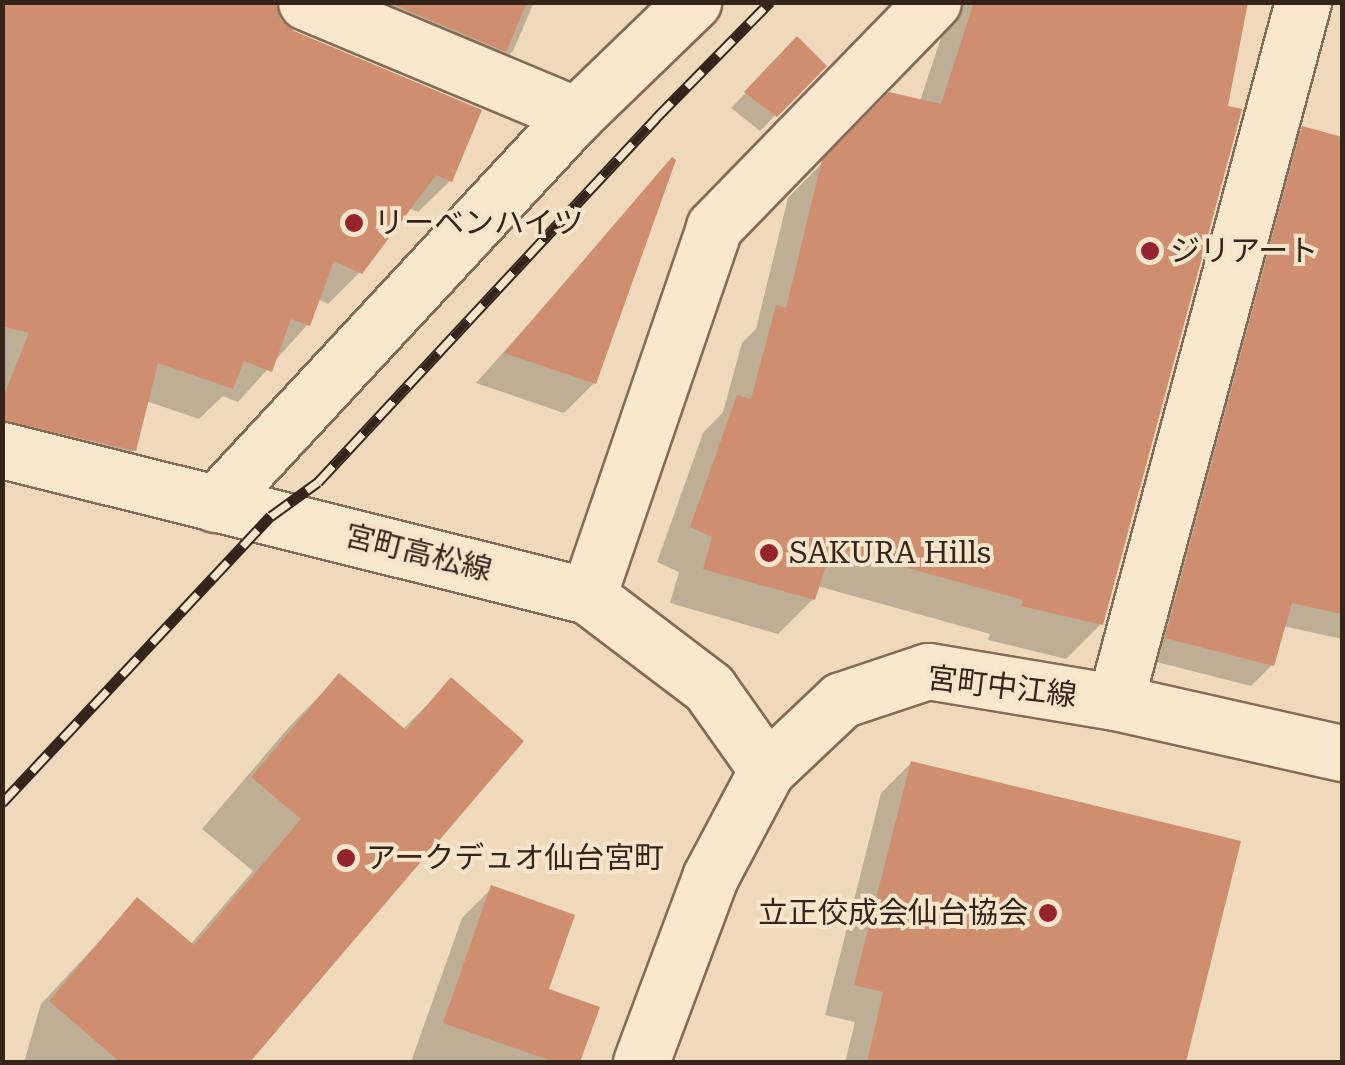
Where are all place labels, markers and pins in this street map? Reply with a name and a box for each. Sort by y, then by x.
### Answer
place label: リーベンハイツ [374,205,584,241]
marker: リーベンハイツ [343,212,365,234]
place label: ジリアート [1170,233,1318,269]
marker: ジリアート [1139,240,1161,262]
place label: SAKURA Hills [789,535,991,571]
marker: SAKURA Hills [758,542,780,564]
place label: アークデュオ仙台宮町 [366,840,664,876]
marker: アークデュオ仙台宮町 [335,847,357,869]
place label: 立正佼成会仙台協会 [758,895,1028,931]
marker: 立正佼成会仙台協会 [1037,902,1059,924]

